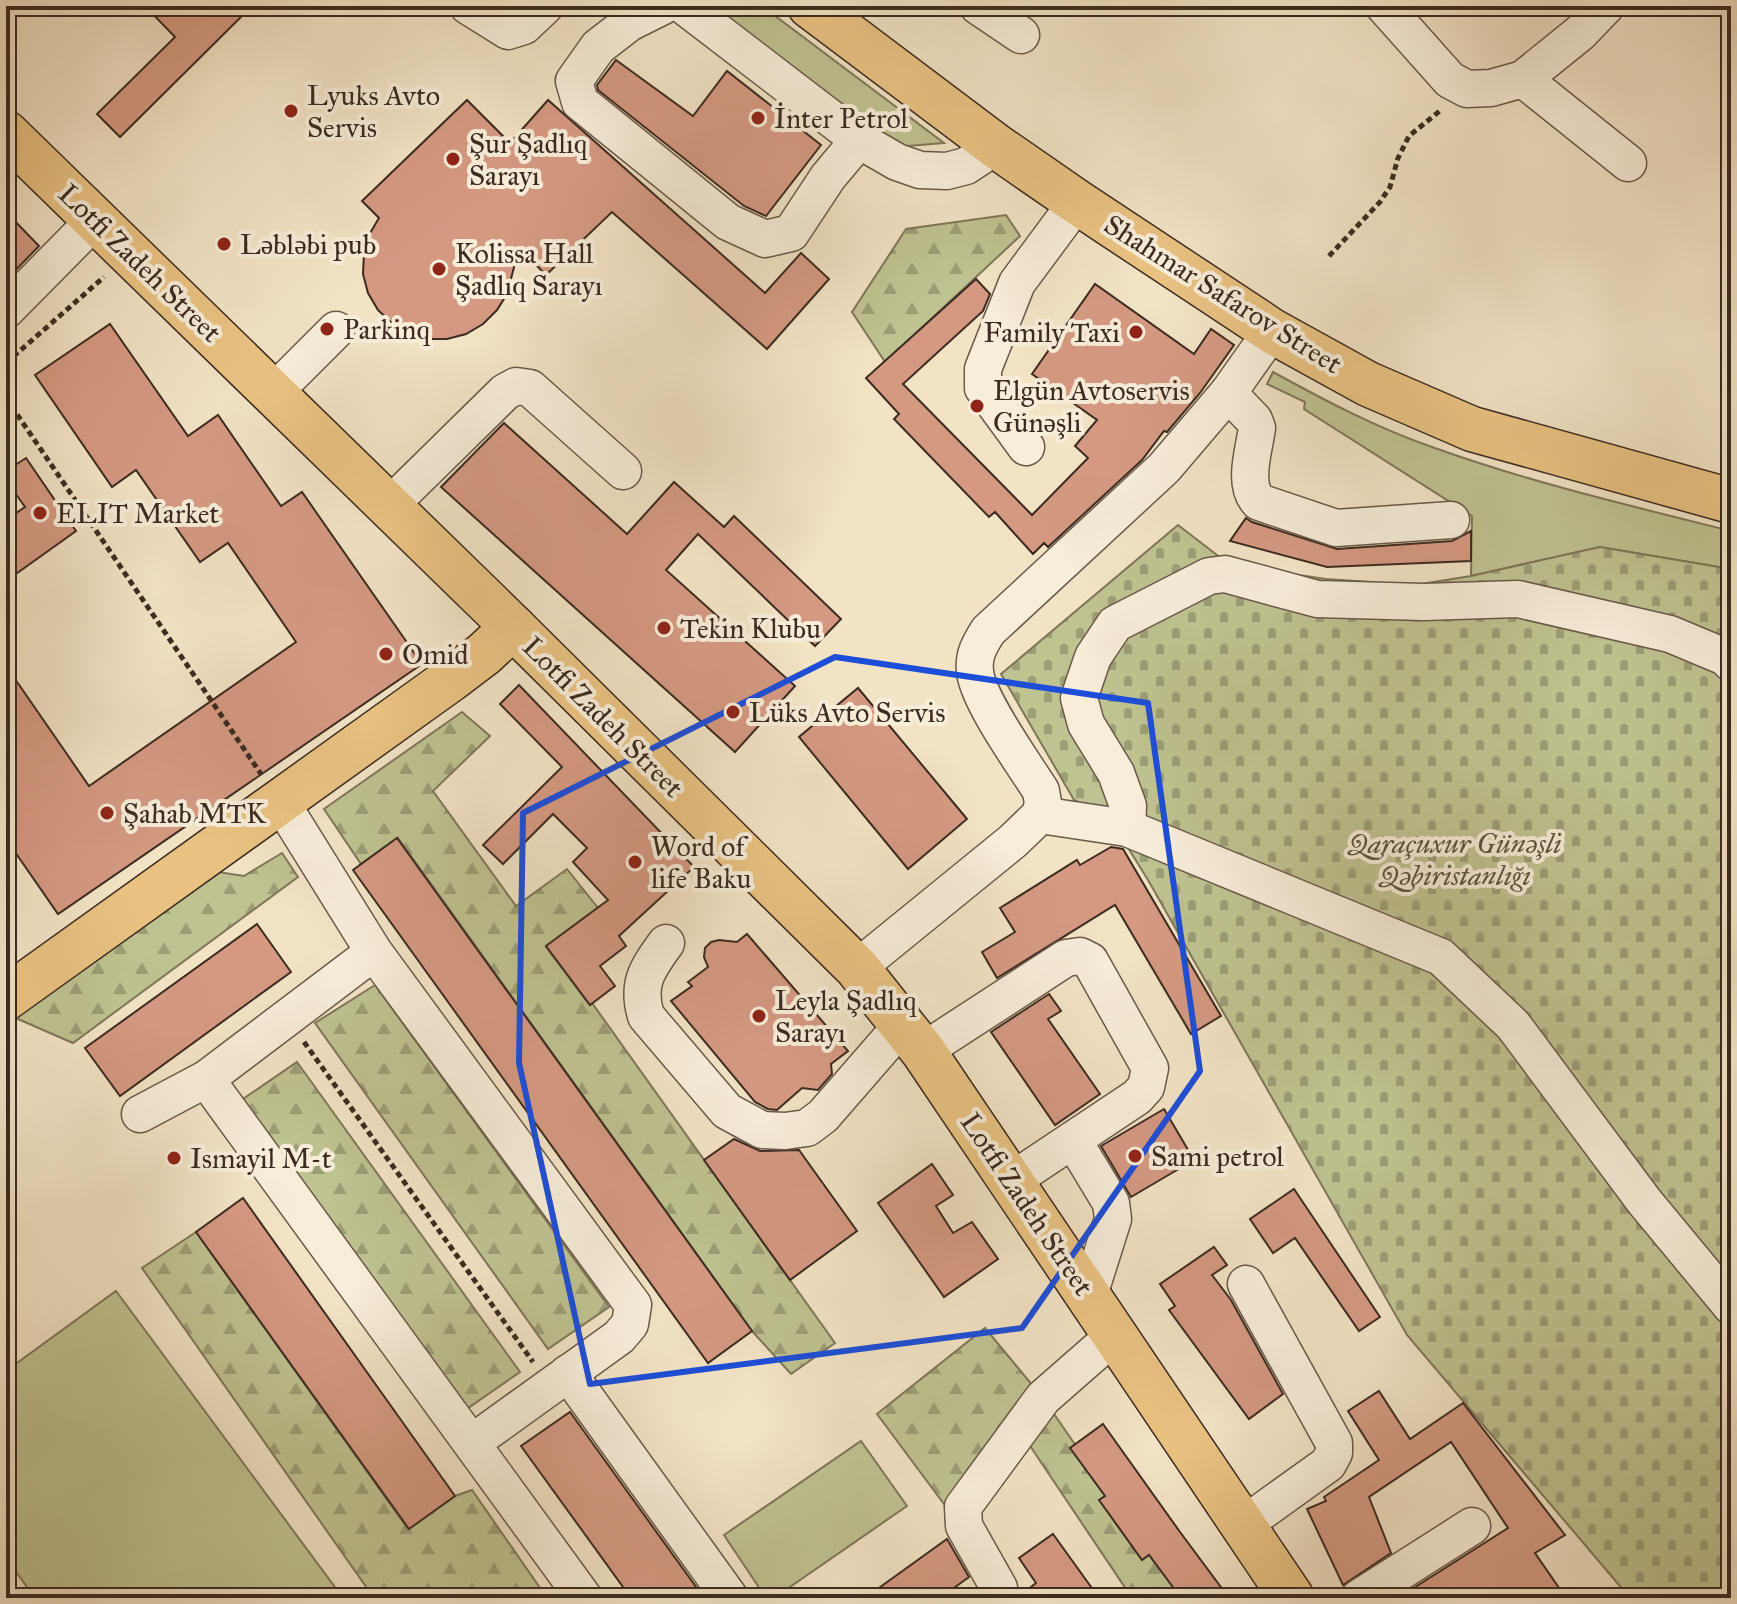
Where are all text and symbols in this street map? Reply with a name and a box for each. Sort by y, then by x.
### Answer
place label: Lyuks Avto Servis [307,78,440,145]
place label: İnter Petrol [774,101,909,136]
marker: Lyuks Avto Servis [282,102,300,120]
marker: İnter Petrol [749,109,767,127]
place label: Şur Şadlıq Sarayı [469,126,588,193]
marker: Şur Şadlıq Sarayı [444,150,462,168]
street label: Lotfi Zadeh Street [51,176,229,350]
street label: Shahmar Safarov Street [1098,207,1348,381]
place label: Ləbləbi pub [240,227,376,262]
marker: Ləbləbi pub [215,235,233,253]
place label: Kolissa Hall Şadlıq Sarayı [455,236,603,303]
marker: Kolissa Hall Şadlıq Sarayı [430,260,448,278]
place label: Parkinq [343,312,430,347]
place label: Family Taxi [984,315,1120,350]
marker: Parkinq [318,320,336,338]
marker: Family Taxi [1127,323,1145,341]
place label: Elgün Avtoservis Günəşli [993,373,1190,440]
marker: Elgün Avtoservis Günəşli [968,397,986,415]
place label: ELIT Market [56,496,219,531]
marker: ELIT Market [31,504,49,522]
place label: Tekin Klubu [680,611,821,646]
marker: Tekin Klubu [655,619,673,637]
street label: Lotfi Zadeh Street [515,629,691,805]
place label: Omid [402,637,469,672]
marker: Omid [377,645,395,663]
place label: Lüks Avto Servis [749,695,945,730]
marker: Lüks Avto Servis [724,703,742,721]
place label: Şahab MTK [123,796,267,831]
marker: Şahab MTK [98,804,116,822]
park label: Qaraçuxur Günəşli Qəbiristanlığı [1347,826,1561,893]
place label: Word of life Baku [651,829,751,896]
marker: Word of life Baku [626,853,644,871]
place label: Leyla Şadlıq Sarayı [775,983,917,1050]
marker: Leyla Şadlıq Sarayı [750,1007,768,1025]
street label: Lotfi Zadeh Street [953,1106,1101,1302]
place label: Sami petrol [1151,1139,1284,1174]
place label: Ismayil M-t [190,1141,332,1176]
marker: Sami petrol [1126,1147,1144,1165]
marker: Ismayil M-t [165,1149,183,1167]

